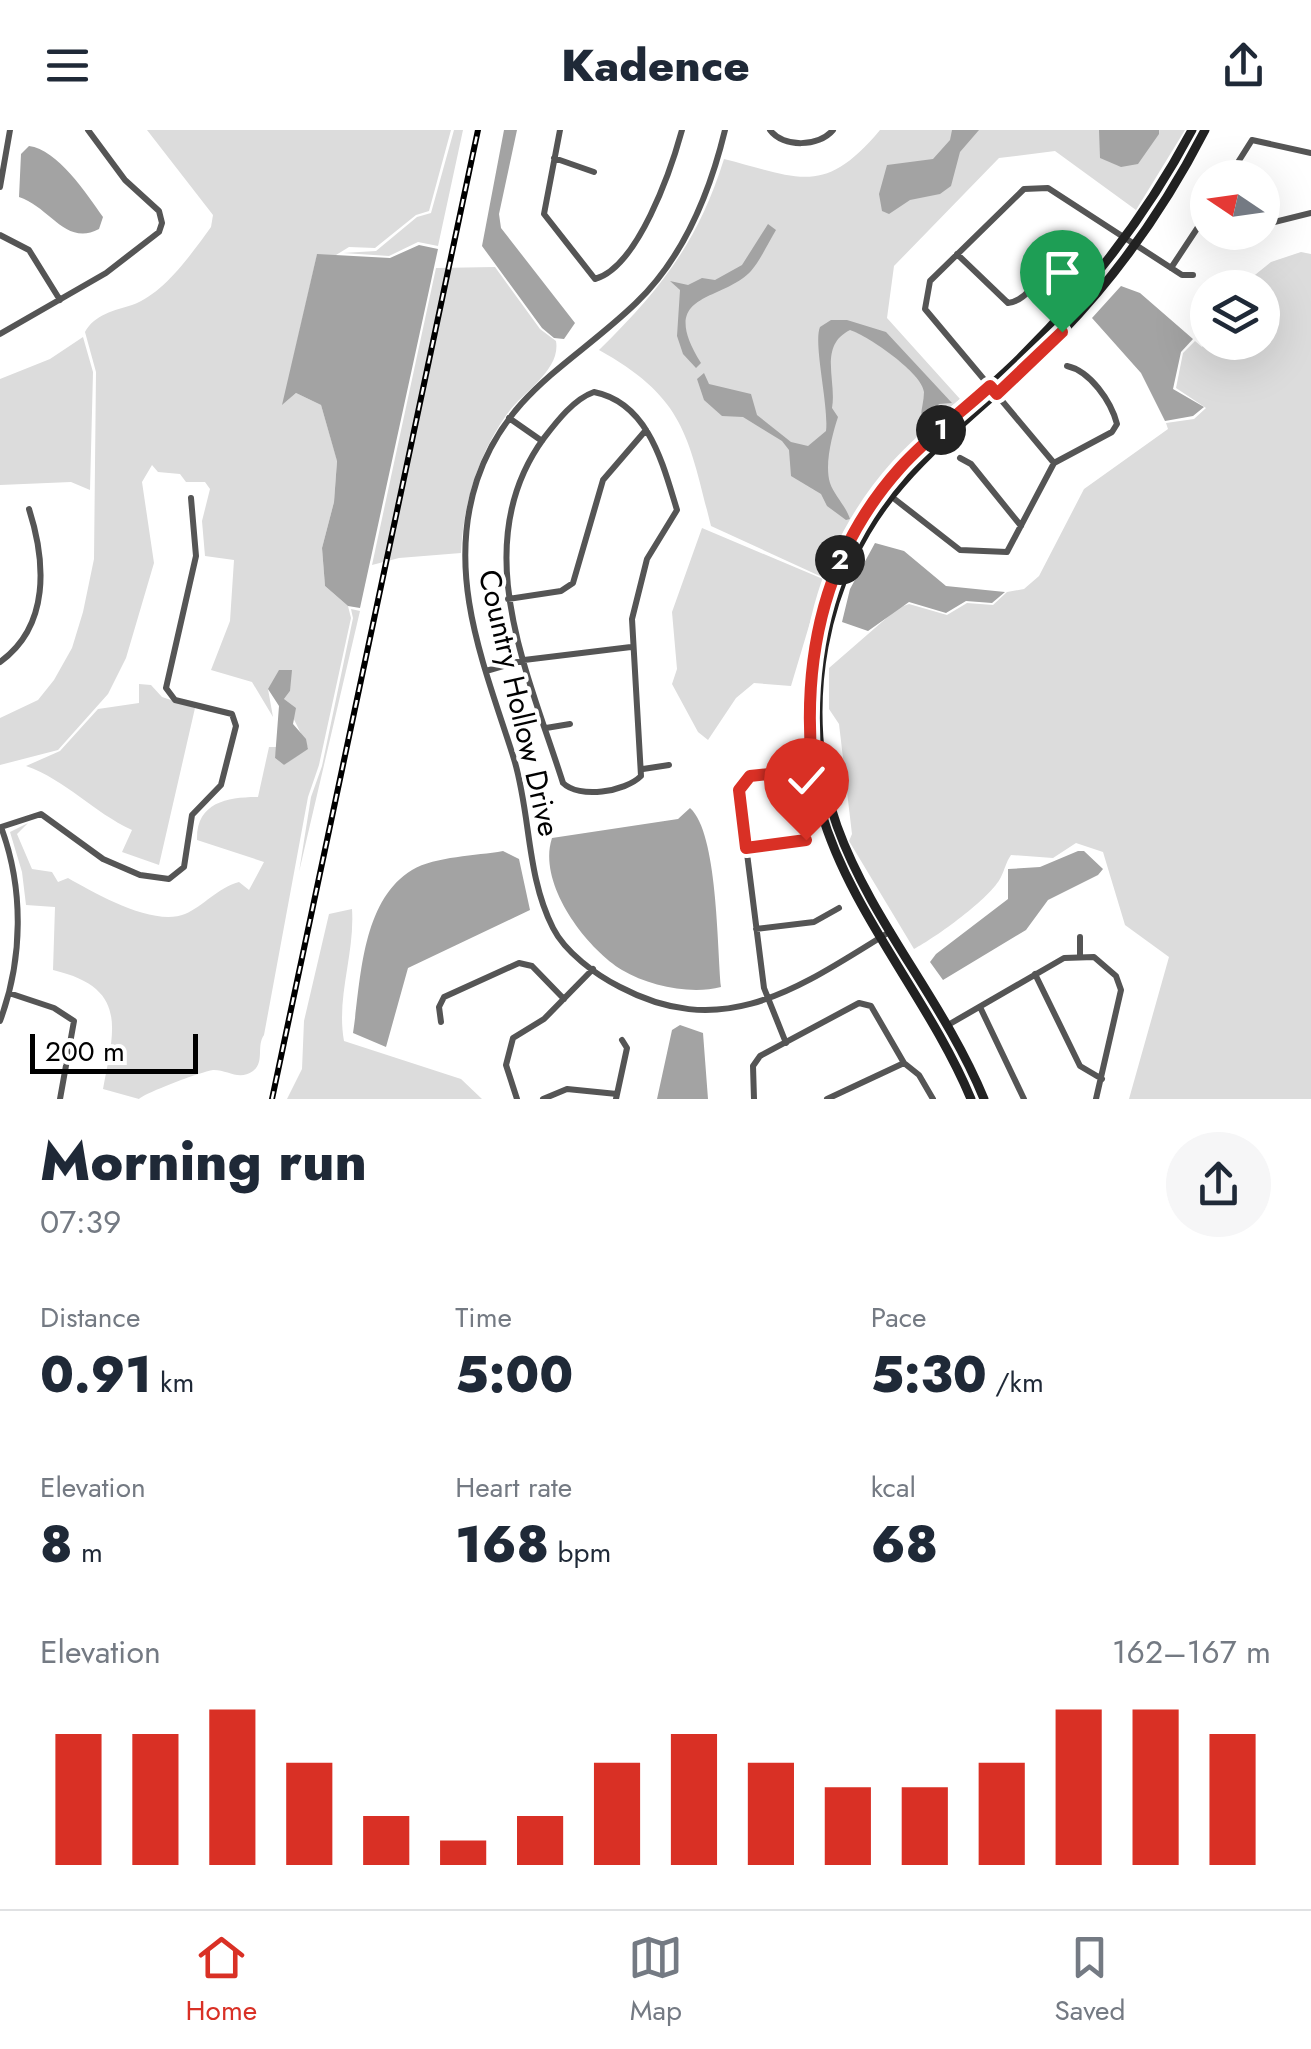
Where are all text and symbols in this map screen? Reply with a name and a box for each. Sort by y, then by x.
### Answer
text: Kadence [561,33,750,98]
icon: menu [40,38,95,93]
icon: share [1216,38,1271,93]
north arrow [1190,160,1280,250]
map controls [1190,160,1280,360]
pin [1020,230,1105,333]
icon: arrive [1035,245,1090,300]
button: layers [1190,270,1280,360]
pin: 1 [916,405,966,455]
text: 1 [934,409,948,450]
pin: 2 [815,535,865,585]
text: 2 [831,539,849,580]
street label: Country Hollow Drive [468,565,571,841]
pin [764,738,849,841]
icon: check [779,753,834,808]
scale bar [30,1029,198,1074]
text: 200 m [45,1031,125,1072]
text: Morning run [40,1121,367,1201]
button: share [1166,1132,1271,1237]
text: 07:39 [40,1199,122,1245]
text: Distance [40,1297,140,1338]
text: Time [455,1297,512,1338]
text: Pace [871,1297,926,1338]
text: 0.91 [40,1338,152,1411]
text: 5:00 [455,1338,573,1411]
text: 5:30 [871,1338,987,1411]
text: km [152,1362,194,1403]
text: /km [987,1362,1044,1403]
text: Elevation [40,1467,146,1508]
text: Heart rate [455,1467,572,1508]
text: kcal [871,1467,916,1508]
text: 8 [40,1508,73,1581]
text: 168 [455,1508,549,1581]
text: 68 [871,1508,938,1581]
text: m [73,1532,103,1573]
text: bpm [549,1532,611,1573]
text: Elevation [40,1629,161,1675]
text: 162–167 m [1112,1629,1271,1675]
tab: Home [186,1930,257,2031]
tab: Map [628,1930,683,2031]
tab: Saved [1054,1930,1125,2031]

